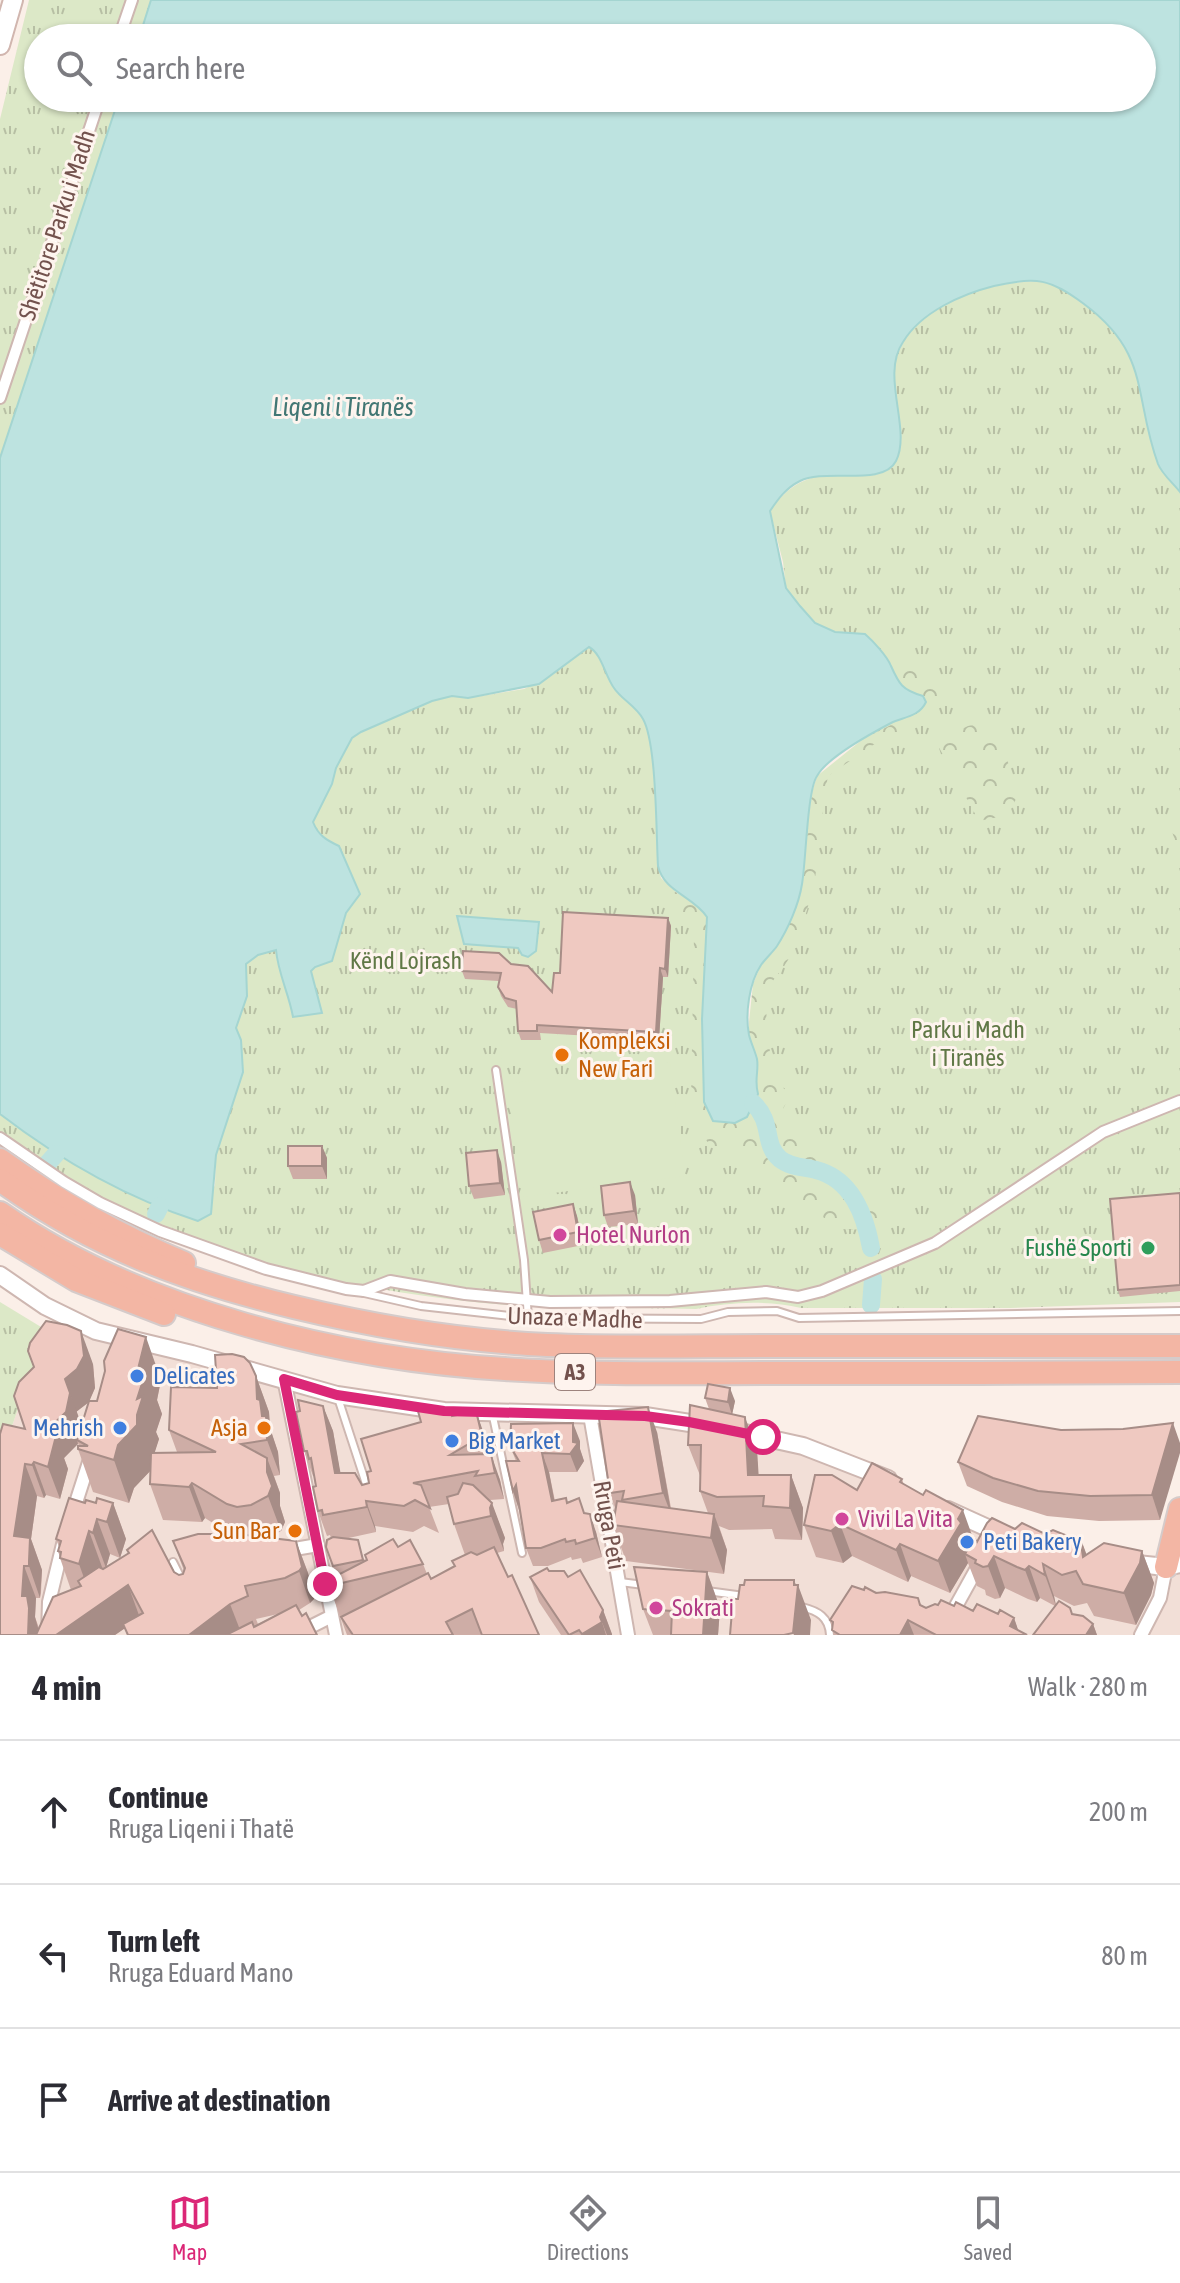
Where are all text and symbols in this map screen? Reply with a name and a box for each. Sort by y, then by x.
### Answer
search box [24,24,1156,112]
icon: search [52,46,96,90]
text: Search here [116,51,245,85]
street label: Shëtitore Parku i Madh [13,126,100,323]
water label: Liqeni i Tiranës [272,392,414,422]
park label: Kënd Lojrash [350,947,462,974]
park label: Parku i Madh i Tiranës [911,1016,1025,1071]
place label: Kompleksi New Fari [578,1027,671,1082]
marker: Kompleksi New Fari [553,1046,571,1064]
place label: Hotel Nurlon [576,1221,690,1248]
marker: Hotel Nurlon [551,1226,569,1244]
place label: Fushë Sporti [1025,1234,1132,1261]
marker: Fushë Sporti [1139,1239,1157,1257]
street label: Unaza e Madhe [507,1302,643,1333]
road number: A3 [555,1354,595,1390]
place label: Delicates [153,1362,235,1389]
marker: Delicates [128,1367,146,1385]
place label: Mehrish [33,1414,104,1441]
place label: Asja [211,1414,248,1441]
marker: Mehrish [111,1419,129,1437]
marker: Asja [255,1419,273,1437]
route start [745,1419,781,1455]
place label: Big Market [468,1427,561,1454]
marker: Big Market [443,1432,461,1450]
street label: Rruga Peti [588,1478,631,1571]
place label: Vivi La Vita [858,1505,953,1532]
marker: Vivi La Vita [833,1510,851,1528]
place label: Sun Bar [213,1517,280,1544]
marker: Sun Bar [286,1522,304,1540]
place label: Peti Bakery [983,1528,1082,1555]
marker: Peti Bakery [958,1533,976,1551]
route end [307,1566,343,1602]
place label: Sokrati [672,1594,734,1621]
marker: Sokrati [647,1599,665,1617]
text: 4 min [32,1668,101,1707]
text: Walk · 280 m [1028,1672,1148,1702]
text: Continue [108,1780,208,1814]
icon: ahead [32,1790,76,1834]
text: 200 m [1089,1797,1148,1827]
text: Rruga Liqeni i Thatë [108,1814,294,1844]
text: Turn left [108,1924,200,1958]
icon: left [32,1934,76,1978]
text: 80 m [1101,1941,1148,1971]
text: Rruga Eduard Mano [108,1958,293,1988]
icon: arrive [32,2078,76,2122]
text: Arrive at destination [108,2083,330,2117]
tab: Map [168,2191,212,2265]
tab: Directions [547,2191,629,2265]
tab: Saved [964,2191,1012,2265]

